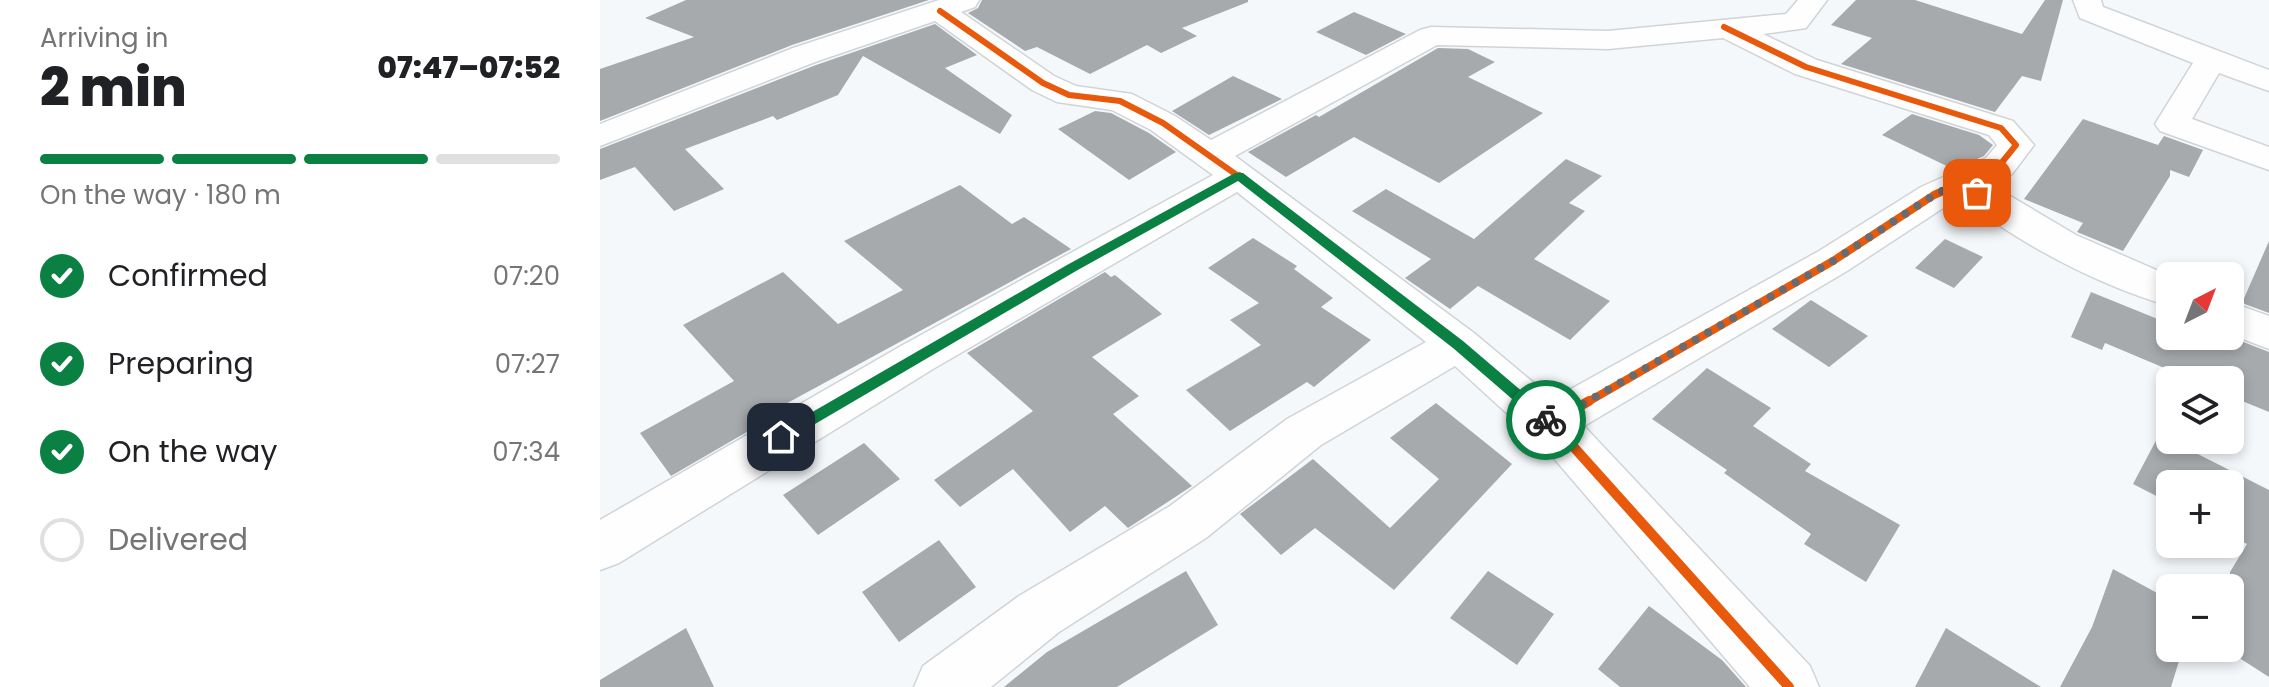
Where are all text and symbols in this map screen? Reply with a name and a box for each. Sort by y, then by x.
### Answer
text: Arriving in [40,20,169,56]
text: 07:47–07:52 [377,46,560,89]
text: 2 min [40,51,187,124]
pin [1943,159,2011,227]
icon: bag [1955,171,1999,215]
text: On the way · 180 m [40,177,281,213]
icon: check [40,254,84,298]
text: Confirmed [108,254,268,297]
text: 07:20 [493,258,560,294]
north arrow [2156,262,2244,350]
map controls [2156,262,2244,662]
icon: check [40,342,84,386]
text: Preparing [108,342,254,385]
text: 07:27 [495,346,560,382]
button: layers [2156,366,2244,454]
courier [1506,380,1586,460]
icon: bike [1524,398,1568,442]
pin [747,403,815,471]
icon: home [759,415,803,459]
icon: check [40,430,84,474]
text: On the way [108,430,277,473]
text: 07:34 [492,434,560,470]
button: + [2156,470,2244,558]
text: Delivered [108,518,248,561]
button: − [2156,574,2244,662]

